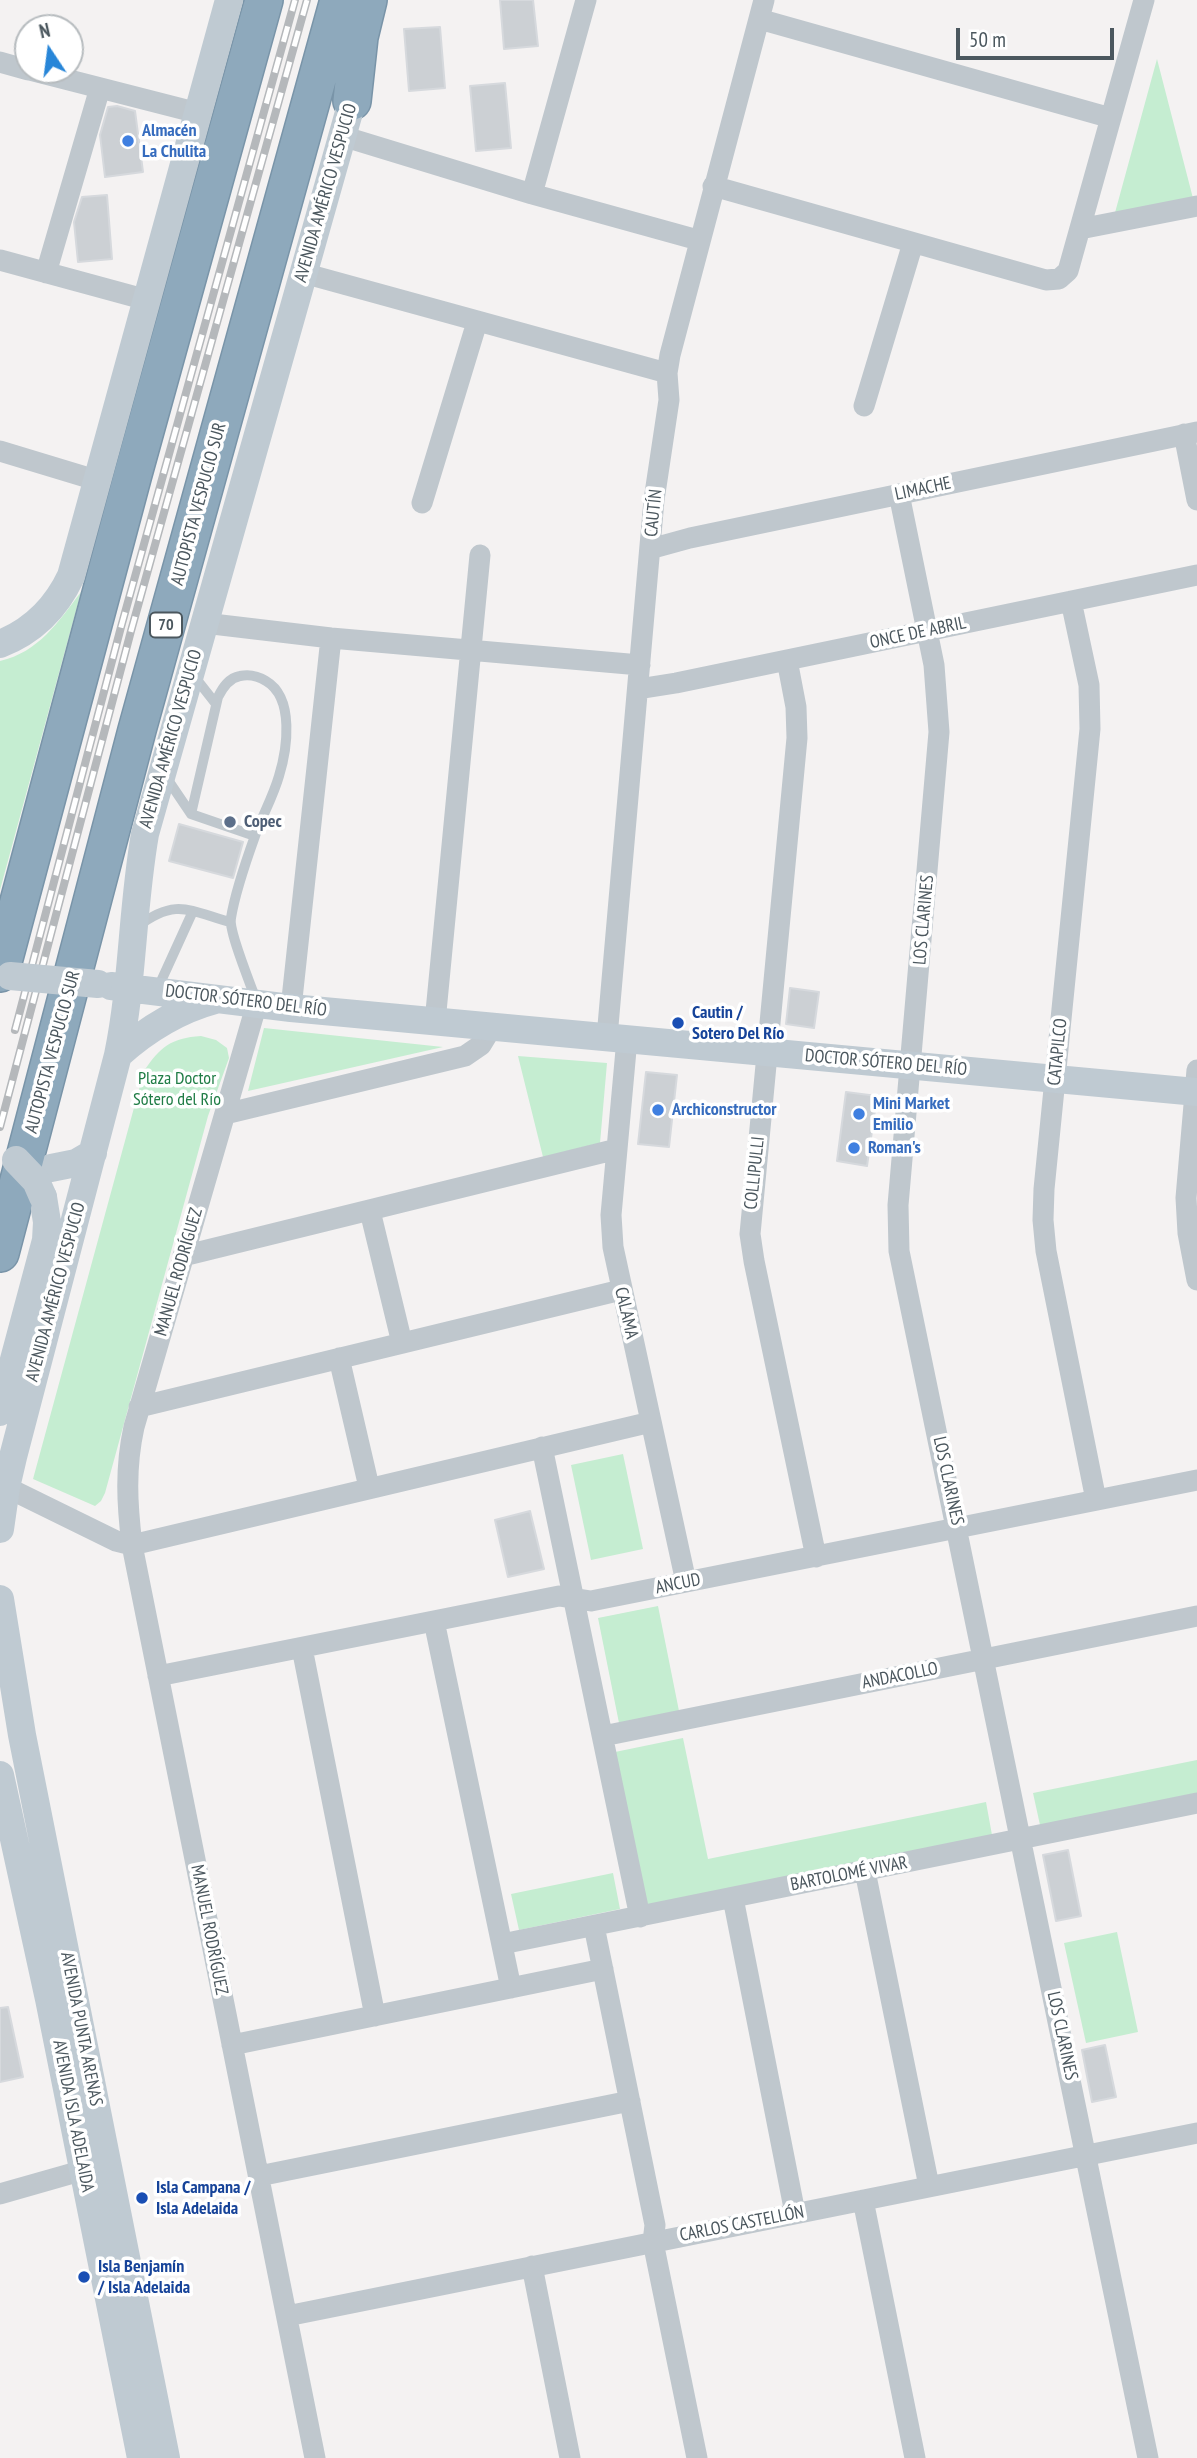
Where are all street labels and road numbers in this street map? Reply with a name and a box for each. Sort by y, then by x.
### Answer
street label: AVENIDA AMÉRICO VESPUCIO [290,101,362,285]
street label: AUTOPISTA VESPUCIO SUR [167,420,231,588]
street label: LIMACHE [893,473,953,505]
street label: CAUTÍN [641,488,667,538]
road number: 70 [150,612,182,638]
street label: ONCE DE ABRIL [868,612,968,654]
street label: AVENIDA AMÉRICO VESPUCIO [135,647,207,831]
street label: LOS CLARINES [909,874,939,966]
street label: AUTOPISTA VESPUCIO SUR [21,968,85,1136]
street label: DOCTOR SÓTERO DEL RÍO [164,980,328,1022]
street label: CATAPILCO [1044,1017,1072,1087]
street label: DOCTOR SÓTERO DEL RÍO [804,1045,968,1081]
street label: COLLIPULLI [740,1135,770,1211]
street label: AVENIDA AMÉRICO VESPUCIO [22,1200,90,1384]
street label: MANUEL RODRÍGUEZ [150,1205,208,1339]
street label: CALAMA [610,1285,642,1341]
street label: LOS CLARINES [928,1435,968,1527]
street label: ANCUD [654,1569,702,1599]
street label: ANDACOLLO [860,1658,940,1694]
street label: BARTOLOMÉ VIVAR [789,1852,909,1896]
street label: MANUEL RODRÍGUEZ [186,1863,232,1997]
street label: AVENIDA PUNTA ARENAS [55,1950,107,2108]
street label: LOS CLARINES [1042,1990,1082,2082]
street label: AVENIDA ISLA ADELAIDA [48,2038,98,2194]
street label: CARLOS CASTELLÓN [678,2201,806,2247]

